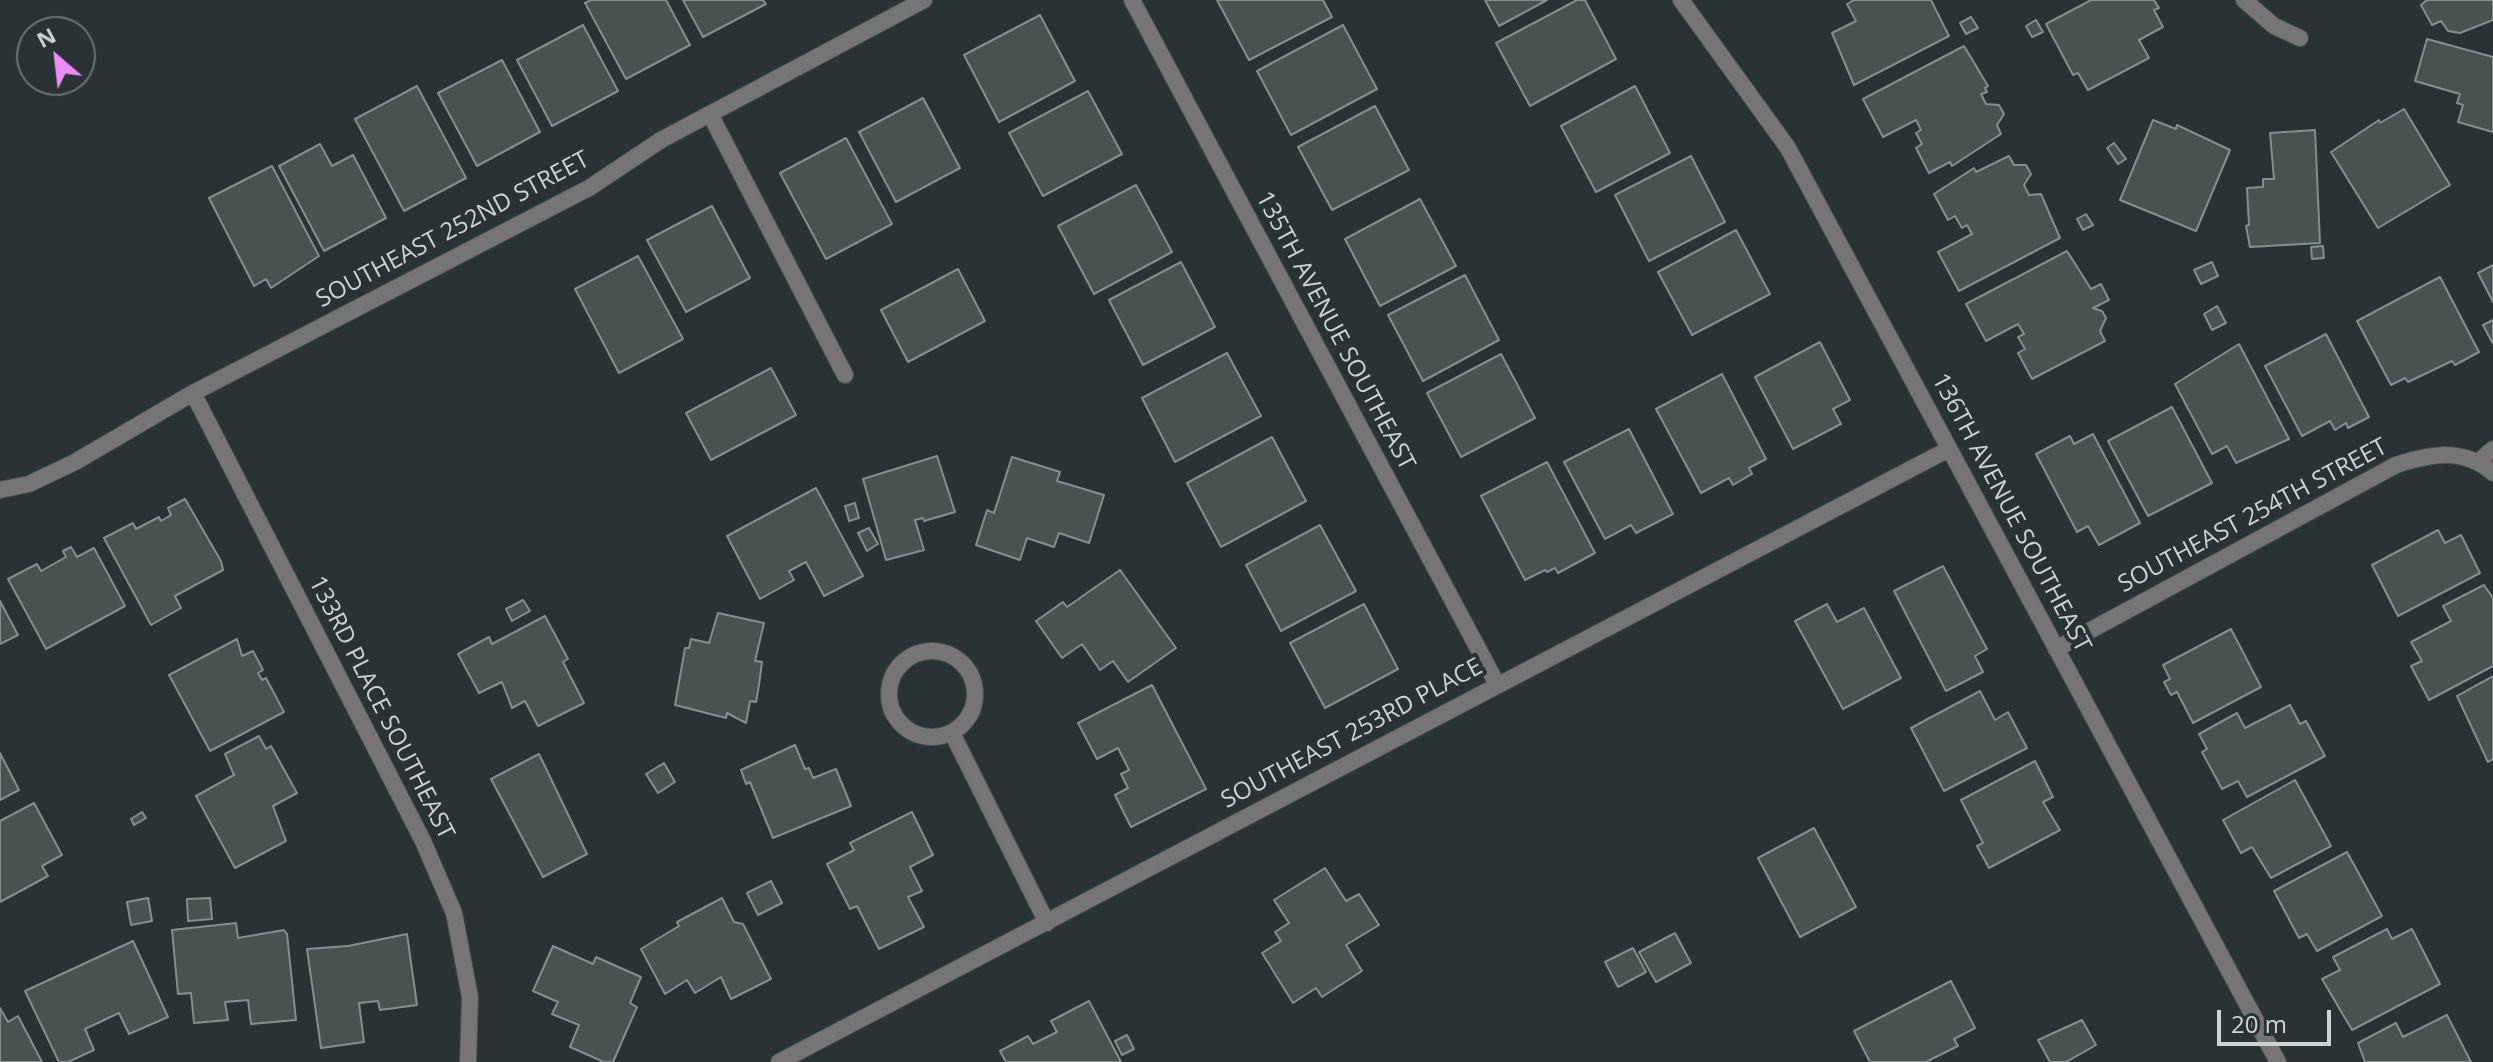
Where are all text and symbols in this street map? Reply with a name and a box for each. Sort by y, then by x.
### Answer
north arrow [16,16,96,96]
text: N [31,19,61,54]
street label: SOUTHEAST 252ND STREET [311,146,595,314]
street label: 135TH AVENUE SOUTHEAST [1249,187,1421,475]
street label: 136TH AVENUE SOUTHEAST [1925,369,2097,657]
street label: SOUTHEAST 254TH STREET [2113,433,2393,599]
street label: 133RD PLACE SOUTHEAST [302,572,460,844]
street label: SOUTHEAST 253RD PLACE [1217,653,1487,815]
scale bar [2221,994,2335,1044]
text: 20 m [2231,1007,2287,1040]

